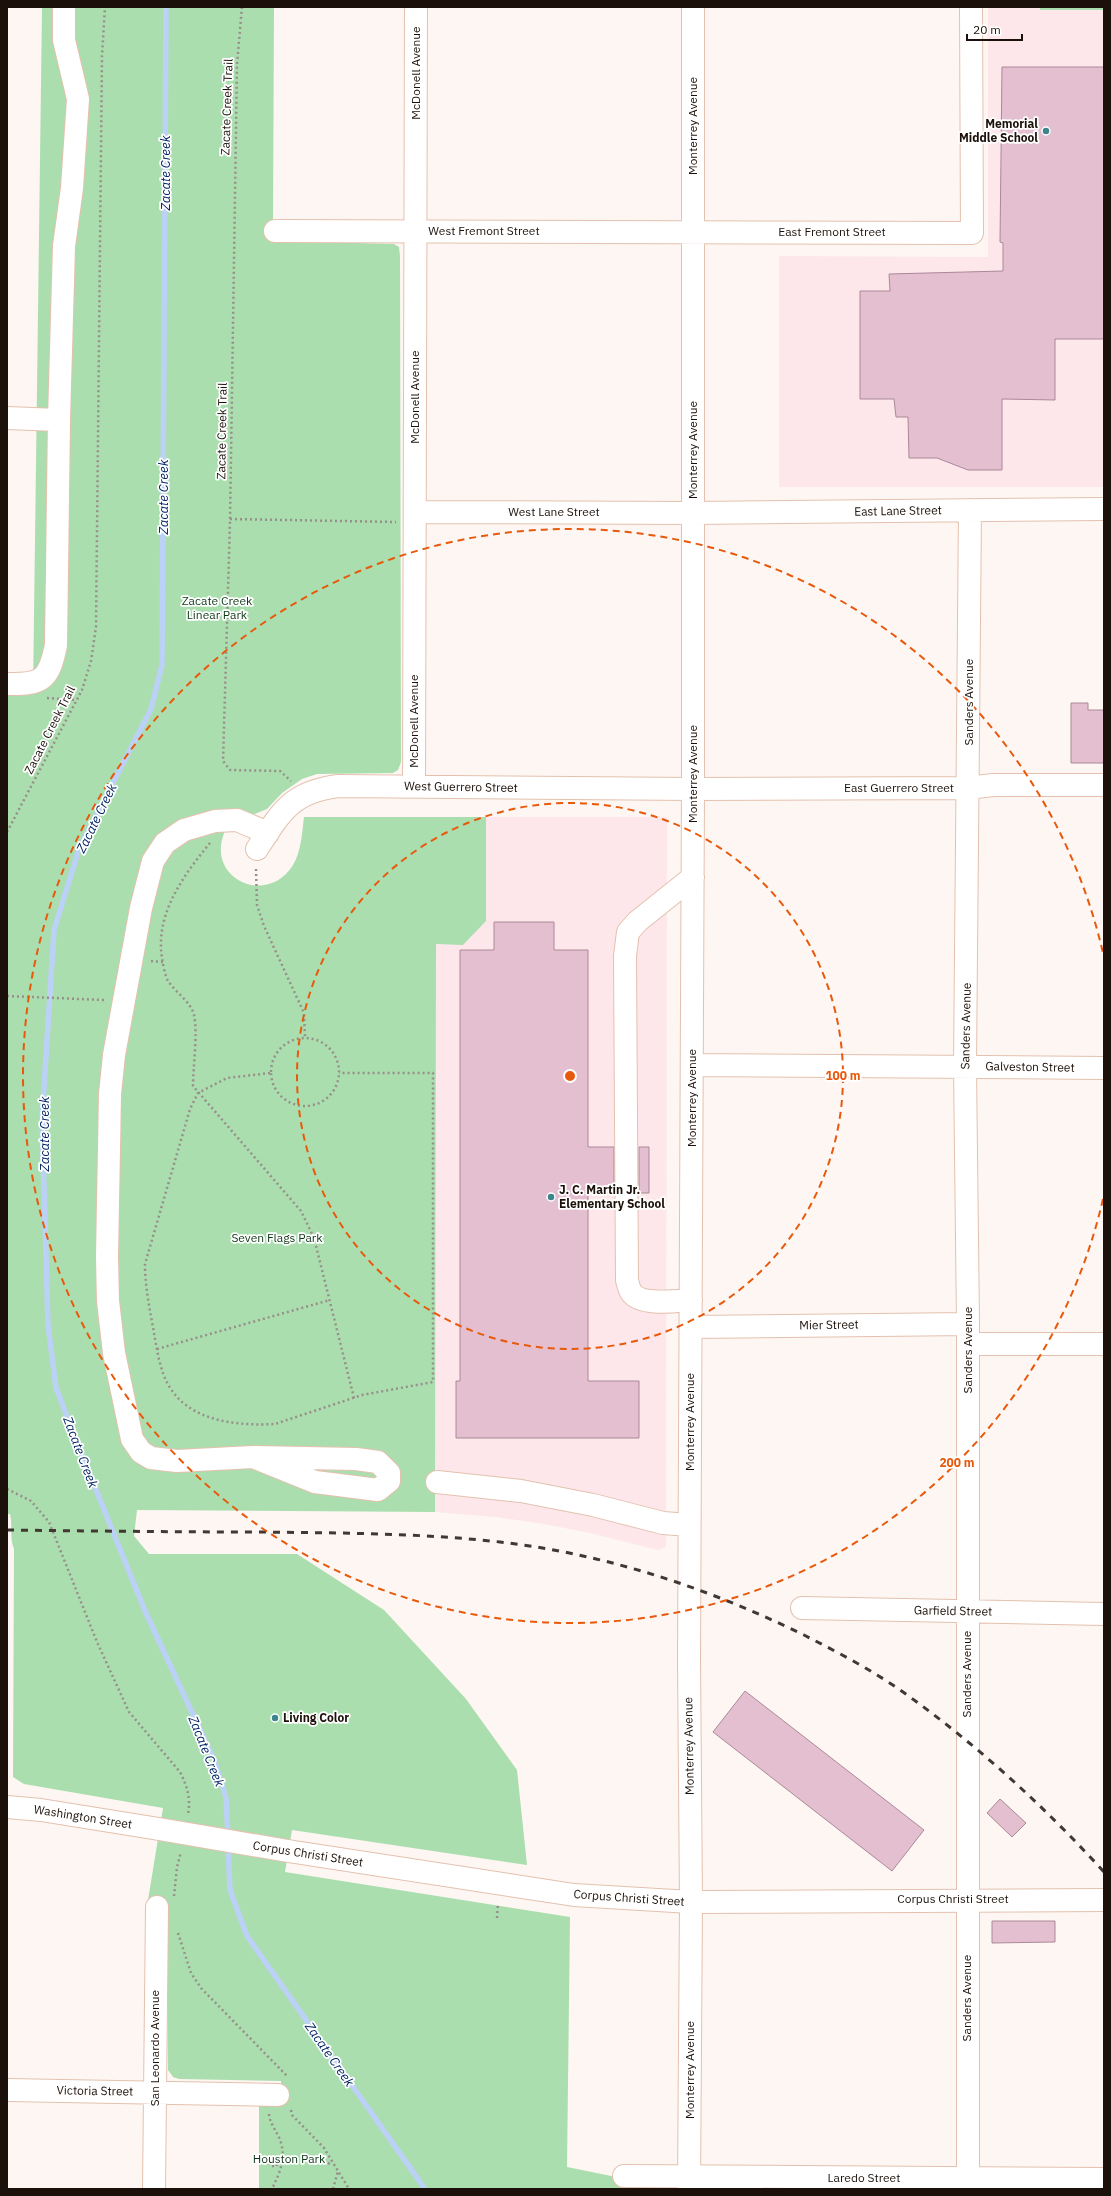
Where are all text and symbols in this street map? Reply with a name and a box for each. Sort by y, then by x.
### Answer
scale bar [967,16,1022,42]
text: 20 m [973,22,1001,37]
street label: McDonell Avenue [408,26,423,120]
street label: Zacate Creek Trail [217,58,236,156]
street label: Monterrey Avenue [685,76,700,175]
place label: Memorial Middle School [959,116,1038,145]
marker: Memorial Middle School [1041,126,1051,136]
water label: Zacate Creek [157,135,174,211]
street label: West Fremont Street [428,223,540,238]
street label: East Fremont Street [778,224,886,239]
street label: McDonell Avenue [407,350,422,444]
street label: Zacate Creek Trail [213,382,230,480]
street label: Monterrey Avenue [685,400,700,499]
water label: Zacate Creek [155,459,172,535]
street label: East Lane Street [854,502,942,519]
street label: West Lane Street [508,504,600,519]
park label: Zacate Creek Linear Park [182,593,253,622]
street label: Sanders Avenue [961,658,976,745]
street label: McDonell Avenue [406,674,421,768]
street label: Zacate Creek Trail [21,683,78,776]
street label: Monterrey Avenue [685,724,700,823]
street label: West Guerrero Street [404,778,518,795]
street label: East Guerrero Street [844,780,954,795]
water label: Zacate Creek [72,781,121,856]
street label: Sanders Avenue [957,982,974,1070]
street label: Monterrey Avenue [684,1048,699,1147]
street label: Galveston Street [985,1058,1075,1075]
text: 100 m [825,1068,861,1083]
centre of rings [563,1069,577,1083]
water label: Zacate Creek [36,1096,53,1172]
place label: J. C. Martin Jr. Elementary School [559,1182,665,1211]
marker: J. C. Martin Jr. Elementary School [546,1192,556,1202]
park label: Seven Flags Park [231,1230,323,1245]
street label: Sanders Avenue [960,1306,975,1393]
street label: Mier Street [799,1316,859,1333]
street label: Monterrey Avenue [682,1372,697,1471]
water label: Zacate Creek [59,1413,102,1490]
text: 200 m [939,1455,975,1470]
street label: Garfield Street [914,1602,992,1619]
street label: Sanders Avenue [959,1630,974,1717]
street label: Monterrey Avenue [680,1696,697,1795]
place label: Living Color [283,1710,349,1725]
water label: Zacate Creek [184,1712,229,1789]
marker: Living Color [270,1713,280,1723]
street label: Washington Street [33,1801,133,1832]
street label: Corpus Christi Street [252,1837,364,1870]
street label: Corpus Christi Street [573,1886,685,1909]
street label: Corpus Christi Street [897,1891,1009,1906]
street label: Sanders Avenue [959,1954,974,2041]
street label: San Leonardo Avenue [147,1989,162,2106]
water label: Zacate Creek [301,2018,358,2090]
street label: Monterrey Avenue [682,2020,697,2119]
street label: Victoria Street [56,2082,134,2099]
park label: Houston Park [253,2151,326,2166]
street label: Laredo Street [828,2170,900,2185]

